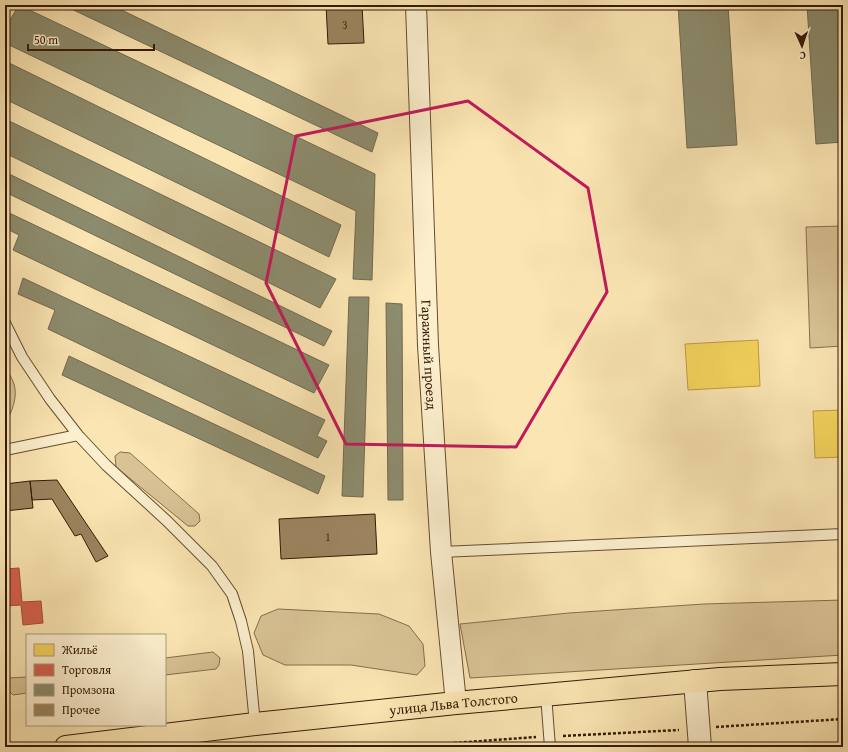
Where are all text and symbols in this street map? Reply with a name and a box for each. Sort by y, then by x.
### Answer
house number: 3 [342,16,348,33]
scale bar [28,26,154,52]
north arrow [782,26,822,66]
text: 50 m [34,31,58,48]
text: С [799,48,806,64]
street label: Гаражный проезд [416,299,442,411]
house number: 1 [325,528,331,545]
legend [26,634,166,726]
text: Жильё [61,641,98,658]
text: Торговля [62,661,111,678]
text: Промзона [62,681,115,698]
street label: улица Льва Толстого [387,687,519,720]
text: Прочее [62,701,100,718]

